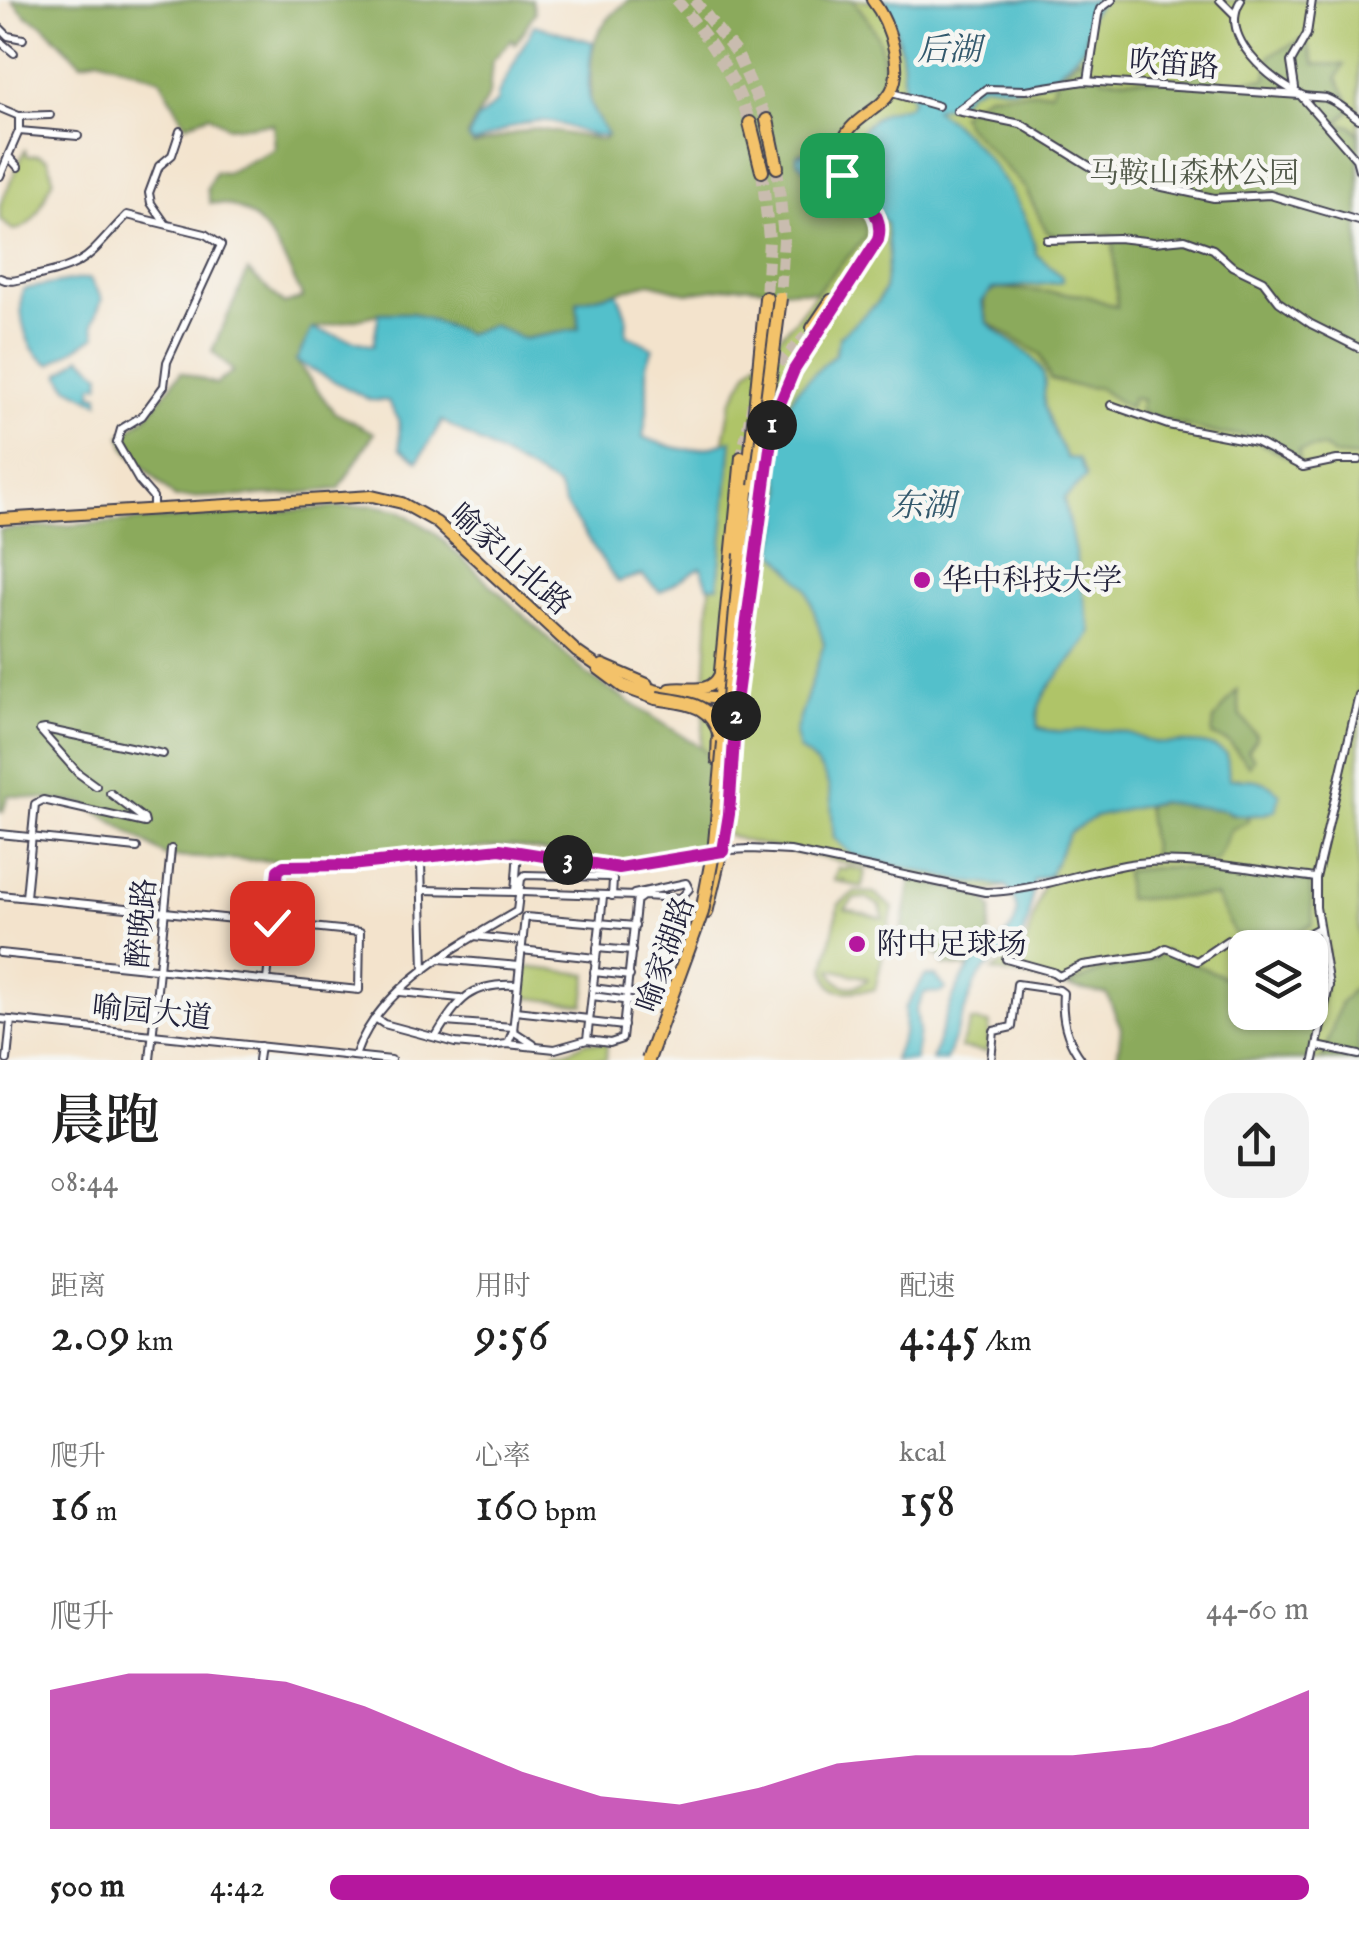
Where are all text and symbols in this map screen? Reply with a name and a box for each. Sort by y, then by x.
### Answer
water label: 后湖 [917,31,986,72]
street label: 吹笛路 [1128,44,1220,88]
pin [800,133,885,218]
icon: arrive [815,148,870,203]
park label: 马鞍山森林公园 [1089,156,1299,194]
pin: 1 [747,400,797,450]
text: 1 [767,407,777,442]
water label: 东湖 [891,487,960,528]
street label: 喻家山北路 [441,496,578,625]
place label: 华中科技大学 [942,563,1122,601]
marker: 华中科技大学 [911,569,933,591]
pin: 2 [711,691,761,741]
text: 2 [729,698,743,733]
pin: 3 [543,835,593,885]
text: 3 [563,842,573,877]
street label: 醉晚路 [120,877,166,970]
pin [230,881,315,966]
street label: 喻家湖路 [629,892,704,1018]
icon: check [245,896,300,951]
place label: 附中足球场 [877,927,1027,965]
map controls [1228,930,1328,1030]
button: layers [1228,930,1328,1030]
marker: 附中足球场 [846,933,868,955]
street label: 喻园大道 [90,989,213,1039]
text: 晨跑 [50,1089,160,1159]
button: share [1204,1093,1309,1198]
text: 08:44 [50,1162,118,1203]
text: 距离 [50,1270,106,1305]
text: 用时 [475,1270,531,1305]
text: 配速 [899,1270,955,1305]
text: 2.09 [50,1305,131,1368]
text: 9:56 [475,1305,549,1368]
text: 4:45 [899,1305,979,1368]
text: km [131,1325,173,1360]
text: /km [979,1325,1032,1360]
text: kcal [899,1436,946,1471]
text: 爬升 [50,1440,106,1475]
text: 心率 [475,1440,531,1475]
text: 158 [899,1471,956,1534]
text: 16 [50,1475,90,1538]
text: 160 [475,1475,539,1538]
text: m [90,1495,117,1530]
text: bpm [539,1495,597,1530]
text: 44–60 m [1206,1590,1309,1631]
text: 爬升 [50,1598,114,1639]
text: 500 m [50,1867,125,1908]
text: 4:42 [210,1867,265,1908]

